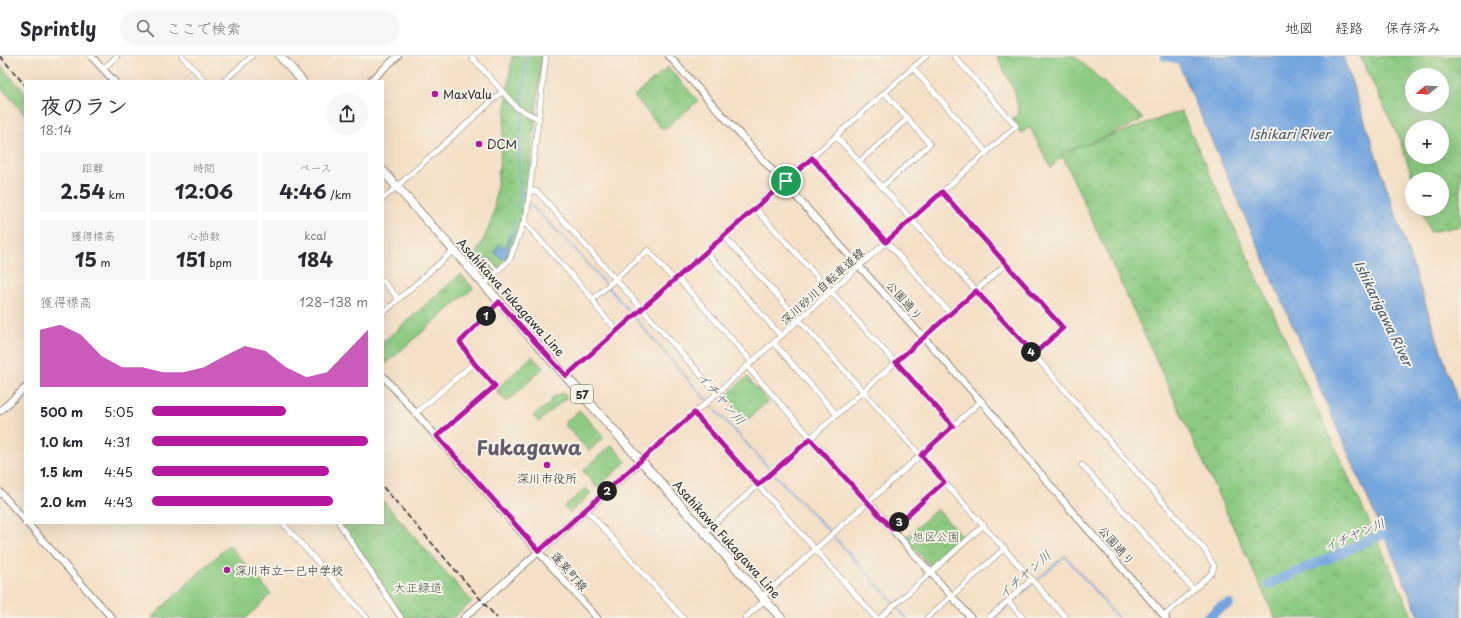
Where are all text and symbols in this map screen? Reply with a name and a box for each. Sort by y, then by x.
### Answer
search box [120,10,400,46]
text: Sprintly [20,14,96,42]
text: ここで検索 [166,16,241,39]
icon: search [134,17,156,39]
text: 地図 [1285,17,1313,38]
text: 経路 [1335,17,1363,38]
text: 保存済み [1385,17,1441,38]
north arrow [1405,68,1449,112]
map controls [1405,68,1449,216]
place label: MaxValu [443,85,492,103]
text: 夜のラン [40,88,128,121]
marker: MaxValu [430,89,440,99]
button: share [326,93,368,135]
text: 18:14 [40,120,72,139]
button: + [1405,120,1449,164]
water label: Ishikari River [1250,124,1332,143]
place label: DCM [487,135,517,153]
marker: DCM [474,139,484,149]
text: 距離 [82,159,104,176]
text: 時間 [193,159,215,176]
text: ペース [299,159,332,176]
pin [769,164,803,198]
icon: arrive [775,170,797,192]
button: − [1405,172,1449,216]
text: 2.54 [60,176,105,206]
text: 12:06 [175,176,233,206]
text: 4:46 [279,176,327,206]
text: km [105,186,125,203]
text: /km [327,186,351,203]
text: 獲得標高 [71,227,115,244]
text: 心拍数 [187,227,220,244]
text: kcal [304,227,326,244]
street label: Asahikawa Fukagawa Line [453,234,569,360]
street label: 深川砂川自転車道線 [776,243,868,329]
text: 15 [75,244,97,274]
text: 151 [176,244,206,274]
text: 184 [297,244,333,274]
text: m [97,254,111,271]
text: bpm [206,254,232,271]
water label: Ishikarigawa River [1350,257,1419,371]
street label: 公園通り [882,276,928,324]
text: 獲得標高 [40,292,92,311]
text: 128–138 m [299,292,368,311]
pin: 1 [476,306,496,326]
text: 1 [483,307,489,324]
pin: 4 [1021,342,1041,362]
text: 4 [1027,343,1035,360]
water label: イチヤン川 [694,367,750,429]
road number: 57 [571,385,593,403]
text: 500 m [40,402,83,421]
text: 5:05 [104,402,134,421]
text: 1.0 km [40,432,83,451]
text: 4:31 [104,432,130,451]
district label: Fukagawa [476,432,582,462]
marker: 深川市役所 [542,460,552,470]
text: 1.5 km [40,462,83,481]
text: 4:45 [104,462,133,481]
place label: 深川市役所 [517,469,577,487]
street label: Asahikawa Fukagawa Line [669,476,785,602]
pin: 2 [597,481,617,501]
text: 2 [603,482,611,499]
text: 2.0 km [40,492,87,511]
text: 4:43 [104,492,133,511]
pin: 3 [889,512,909,532]
text: 3 [895,513,903,530]
water label: イチヤン川 [1320,513,1388,555]
street label: 公園通り [1094,521,1140,569]
park label: 旭区公園 [912,527,960,545]
water label: イチヤン川 [993,546,1055,602]
street label: 蓬莱町線 [547,547,593,595]
place label: 深川市立一已中学校 [235,561,343,579]
marker: 深川市立一已中学校 [222,565,232,575]
park label: 大正緑道 [394,578,442,596]

